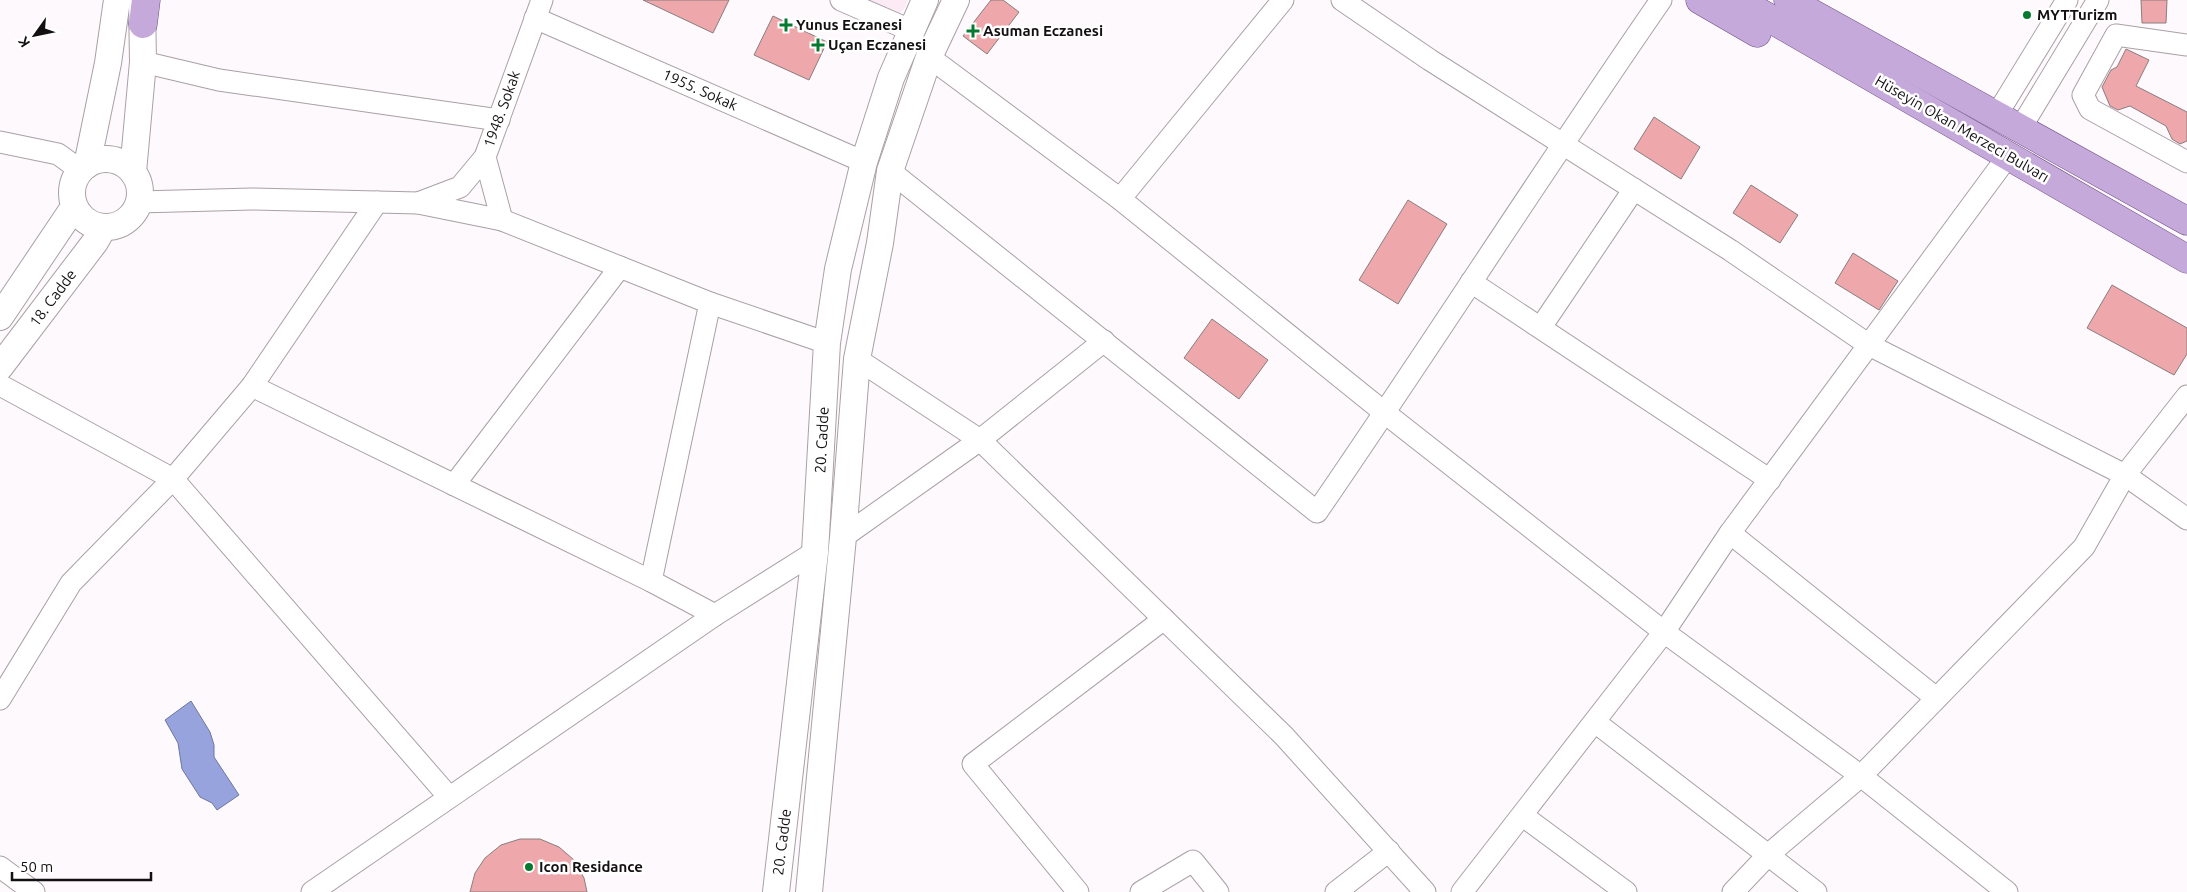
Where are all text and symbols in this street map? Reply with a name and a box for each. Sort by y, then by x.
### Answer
place label: MYTTurizm [2037,6,2117,23]
marker: MYTTurizm [2021,9,2033,21]
north arrow [10,10,60,60]
place label: Yunus Eczanesi [796,16,902,33]
marker: Yunus Eczanesi [780,19,792,31]
place label: Asuman Eczanesi [983,22,1103,39]
marker: Asuman Eczanesi [967,25,979,37]
text: K [14,33,33,50]
place label: Uçan Eczanesi [828,36,926,54]
marker: Uçan Eczanesi [812,39,824,51]
street label: 1955. Sokak [660,65,741,114]
street label: 1948. Sokak [480,68,523,150]
street label: Hüseyin Okan Merzeci Bulvarı [1872,72,2052,185]
street label: 18. Cadde [26,266,79,329]
street label: 20. Cadde [811,406,832,474]
street label: 20. Cadde [769,808,794,876]
scale bar [12,850,151,882]
text: 50 m [20,858,53,875]
place label: Icon Residance [539,858,643,875]
marker: Icon Residance [523,861,535,873]

